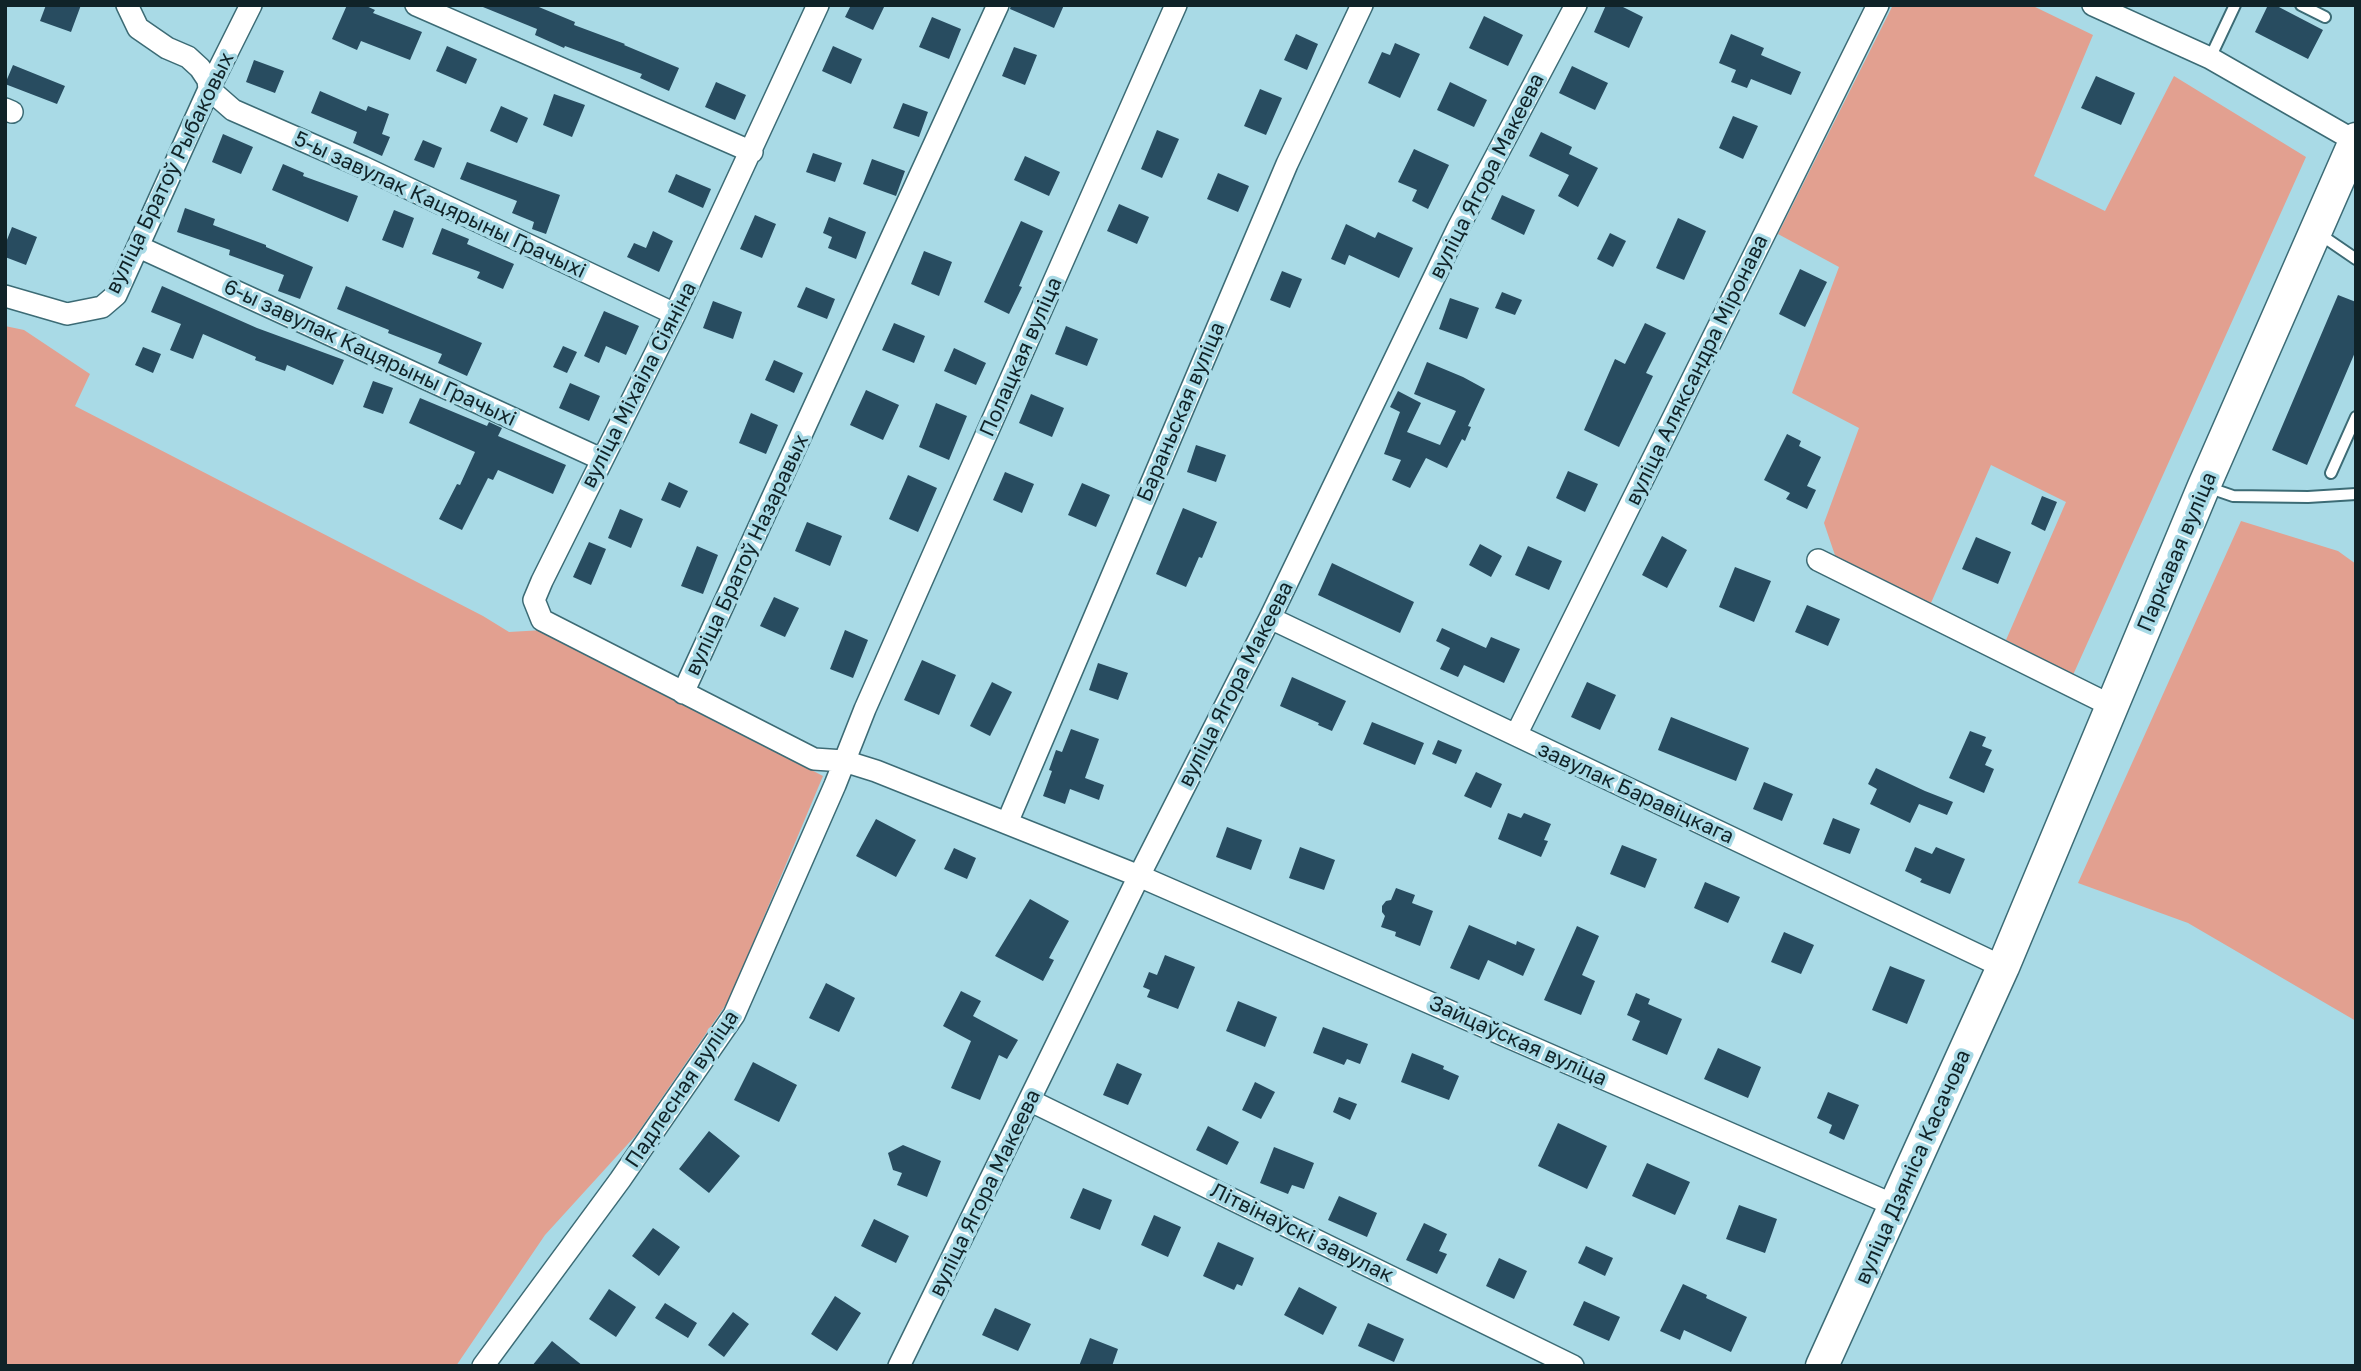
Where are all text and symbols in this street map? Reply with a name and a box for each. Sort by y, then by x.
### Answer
street label: вуліца Братоў Рыбаковых [101,48,239,298]
street label: вуліца Ягора Макеева [1424,69,1550,283]
street label: 5-ы завулак Кацярыны Грачыхі [290,126,590,284]
street label: вуліца Аляксандра Міронава [1620,231,1774,509]
street label: Полацкая вуліца [974,273,1068,441]
street label: 6-ы завулак Кацярыны Грачыхі [220,274,520,432]
street label: вуліца Міхаіла Сіяніна [576,278,702,492]
street label: Бараньская вуліца [1132,318,1230,506]
street label: вуліца Братоў Назаравых [680,430,814,680]
street label: Паркавая вуліца [2132,468,2222,636]
street label: вуліца Ягора Макеева [1173,577,1299,791]
street label: завулак Баравіцкага [1534,737,1738,849]
street label: Зайцаўская вуліца [1425,990,1611,1092]
street label: Падлесная вуліца [620,1006,744,1172]
street label: вуліца Дзяніса Касачова [1850,1046,1976,1288]
street label: вуліца Ягора Макеева [924,1085,1046,1301]
street label: Літвінаўскі завулак [1206,1178,1398,1288]

